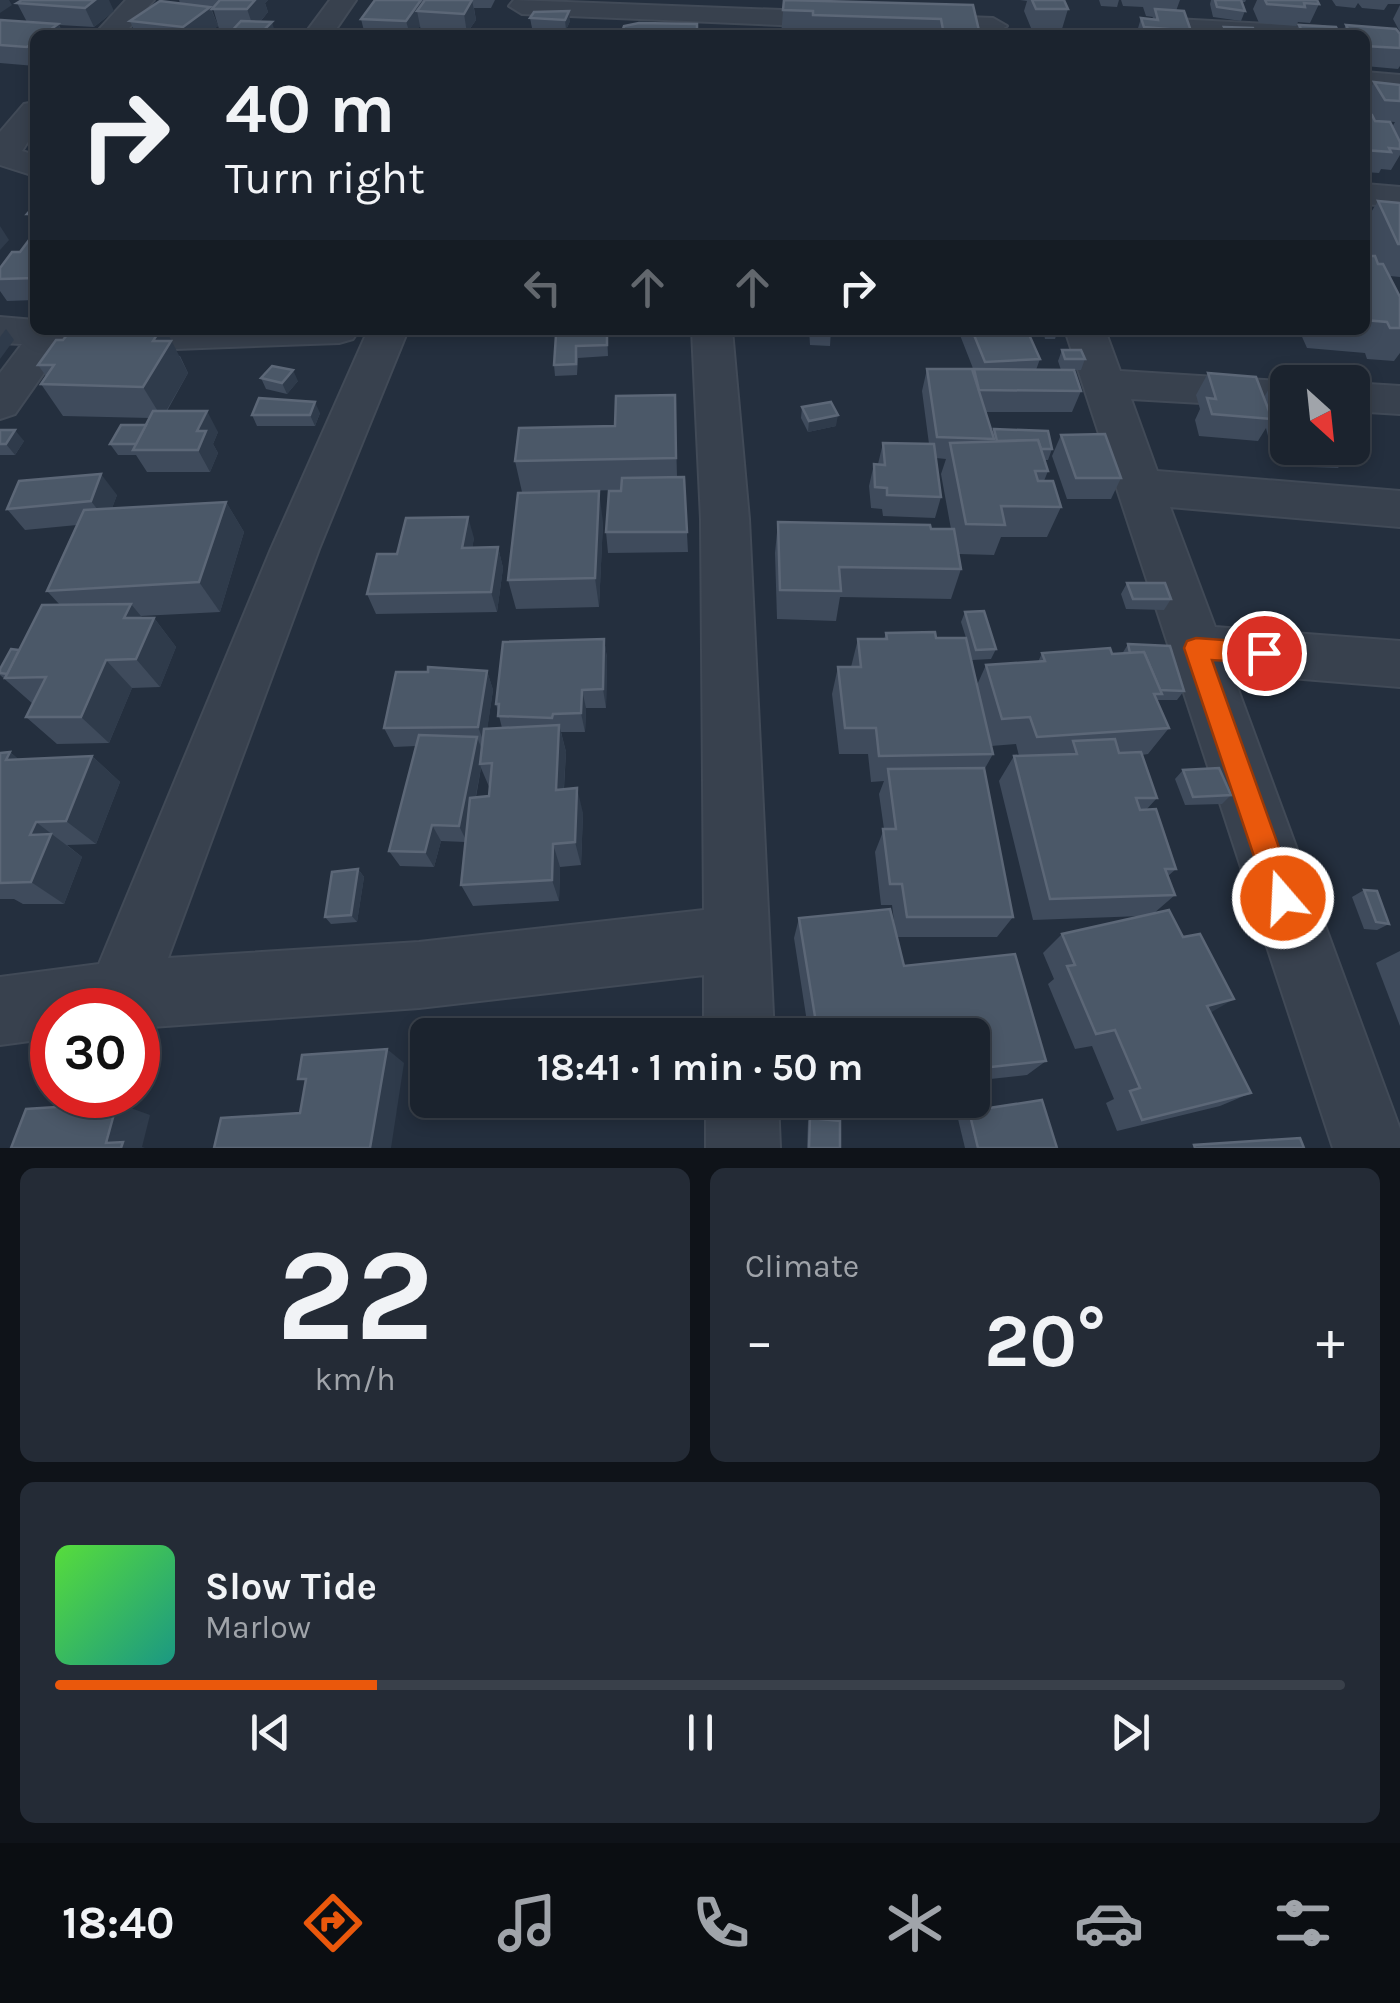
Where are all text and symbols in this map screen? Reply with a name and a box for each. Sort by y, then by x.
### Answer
text: 40 m [225,68,395,150]
icon: right [60,70,190,200]
text: Turn right [225,152,425,204]
icon: left [515,260,570,315]
icon: ahead [620,260,675,315]
icon: ahead [725,260,780,315]
icon: right [830,260,885,315]
north arrow [1270,365,1370,465]
map controls [1270,365,1370,465]
pin [1222,611,1307,696]
icon: arrive [1237,626,1292,681]
position arrow [1231,846,1335,950]
speed limit sign: 30 [30,988,160,1118]
text: 18:41 · 1 min · 50 m [537,1045,863,1090]
text: 22 [276,1220,434,1372]
text: Climate [745,1248,859,1285]
text: 20° [984,1297,1106,1385]
text: − [745,1309,774,1373]
text: + [1316,1309,1345,1373]
text: km/h [314,1361,396,1398]
text: Slow Tide [205,1564,377,1609]
text: Marlow [205,1609,311,1646]
icon: previous [243,1705,298,1760]
icon: pause [673,1705,728,1760]
icon: next [1103,1705,1158,1760]
icon: directions [298,1888,368,1958]
icon: music [492,1888,562,1958]
icon: phone [686,1888,756,1958]
icon: climate [880,1888,950,1958]
icon: car [1074,1888,1144,1958]
icon: filters [1268,1888,1338,1958]
text: 18:40 [62,1897,174,1949]

